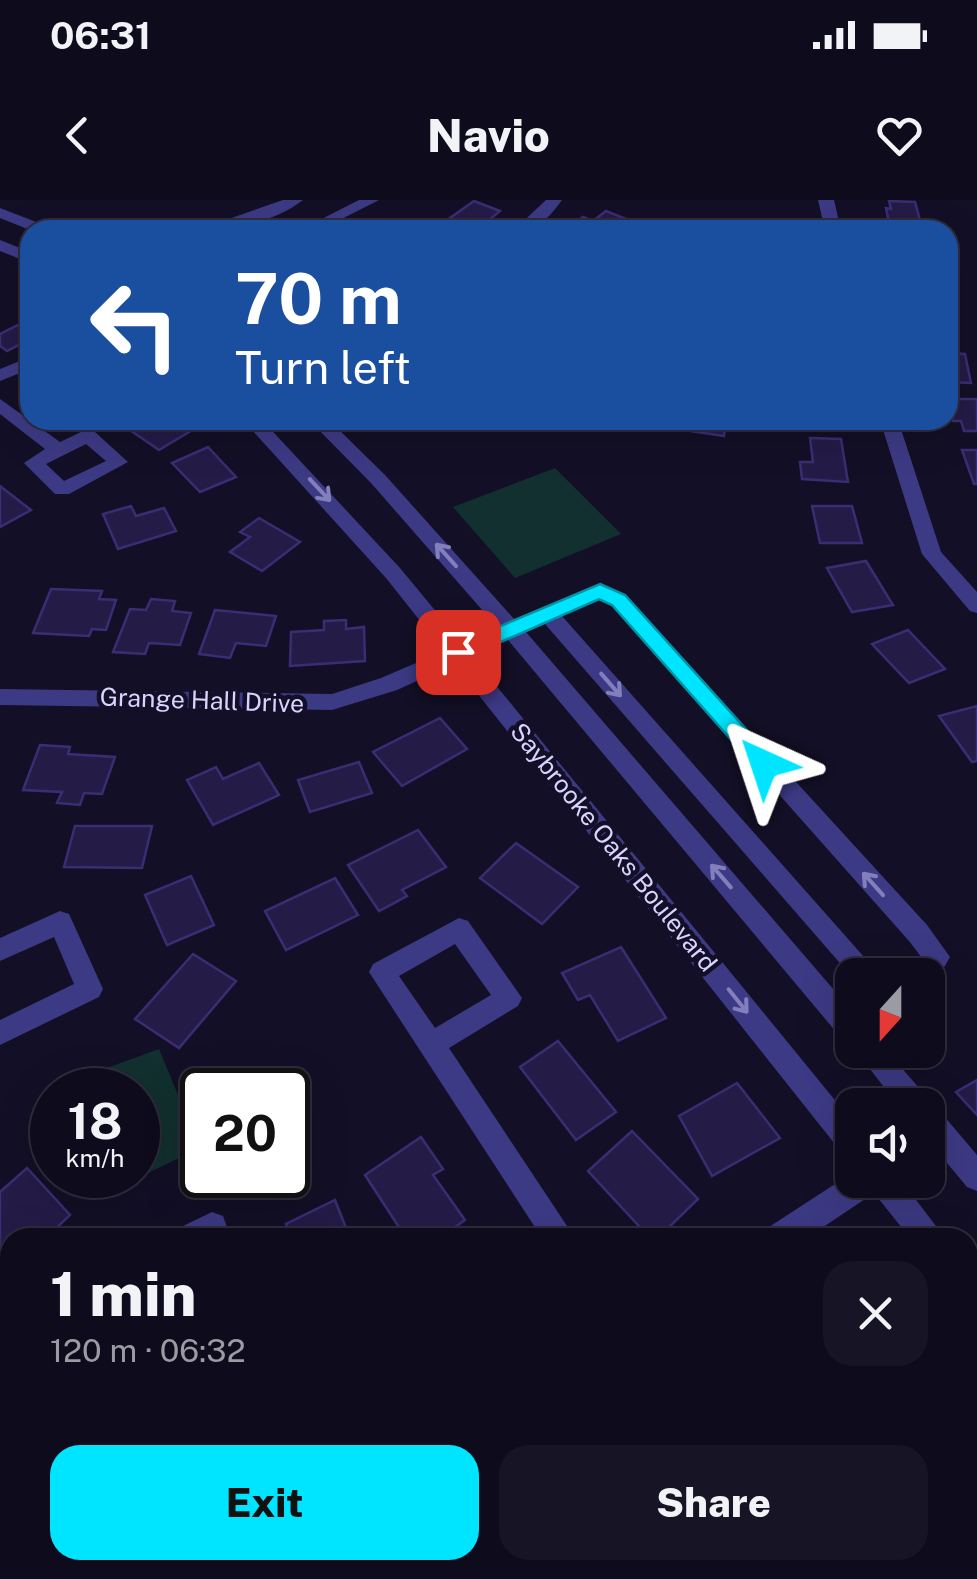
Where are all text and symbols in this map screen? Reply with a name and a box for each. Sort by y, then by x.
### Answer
text: 06:31 [50,13,151,58]
icon: back [50,108,105,163]
icon: heart [872,108,927,163]
text: Navio [427,109,550,162]
text: 70 m [235,257,402,340]
icon: left [70,260,200,390]
text: Turn left [235,341,411,394]
one-way arrow [308,477,331,502]
one-way arrow [435,543,458,568]
pin [416,610,501,695]
icon: arrive [431,625,486,680]
one-way arrow [599,672,622,697]
street label: Grange Hall Drive [99,681,305,719]
position arrow [712,712,816,816]
street label: Saybrooke Oaks Boulevard [504,717,724,977]
one-way arrow [710,864,732,890]
one-way arrow [862,872,885,897]
north arrow [835,958,945,1068]
map controls [835,958,945,1198]
one-way arrow [727,987,748,1014]
speed limit sign: 20 [180,1068,310,1198]
button: sound [835,1088,945,1198]
text: 18 [68,1091,122,1150]
text: km/h [66,1143,124,1173]
text: 1 min [50,1259,197,1330]
button: close [823,1261,928,1366]
text: 120 m · 06:32 [50,1332,246,1369]
button: Exit [50,1445,479,1560]
button: Share [499,1445,928,1560]

